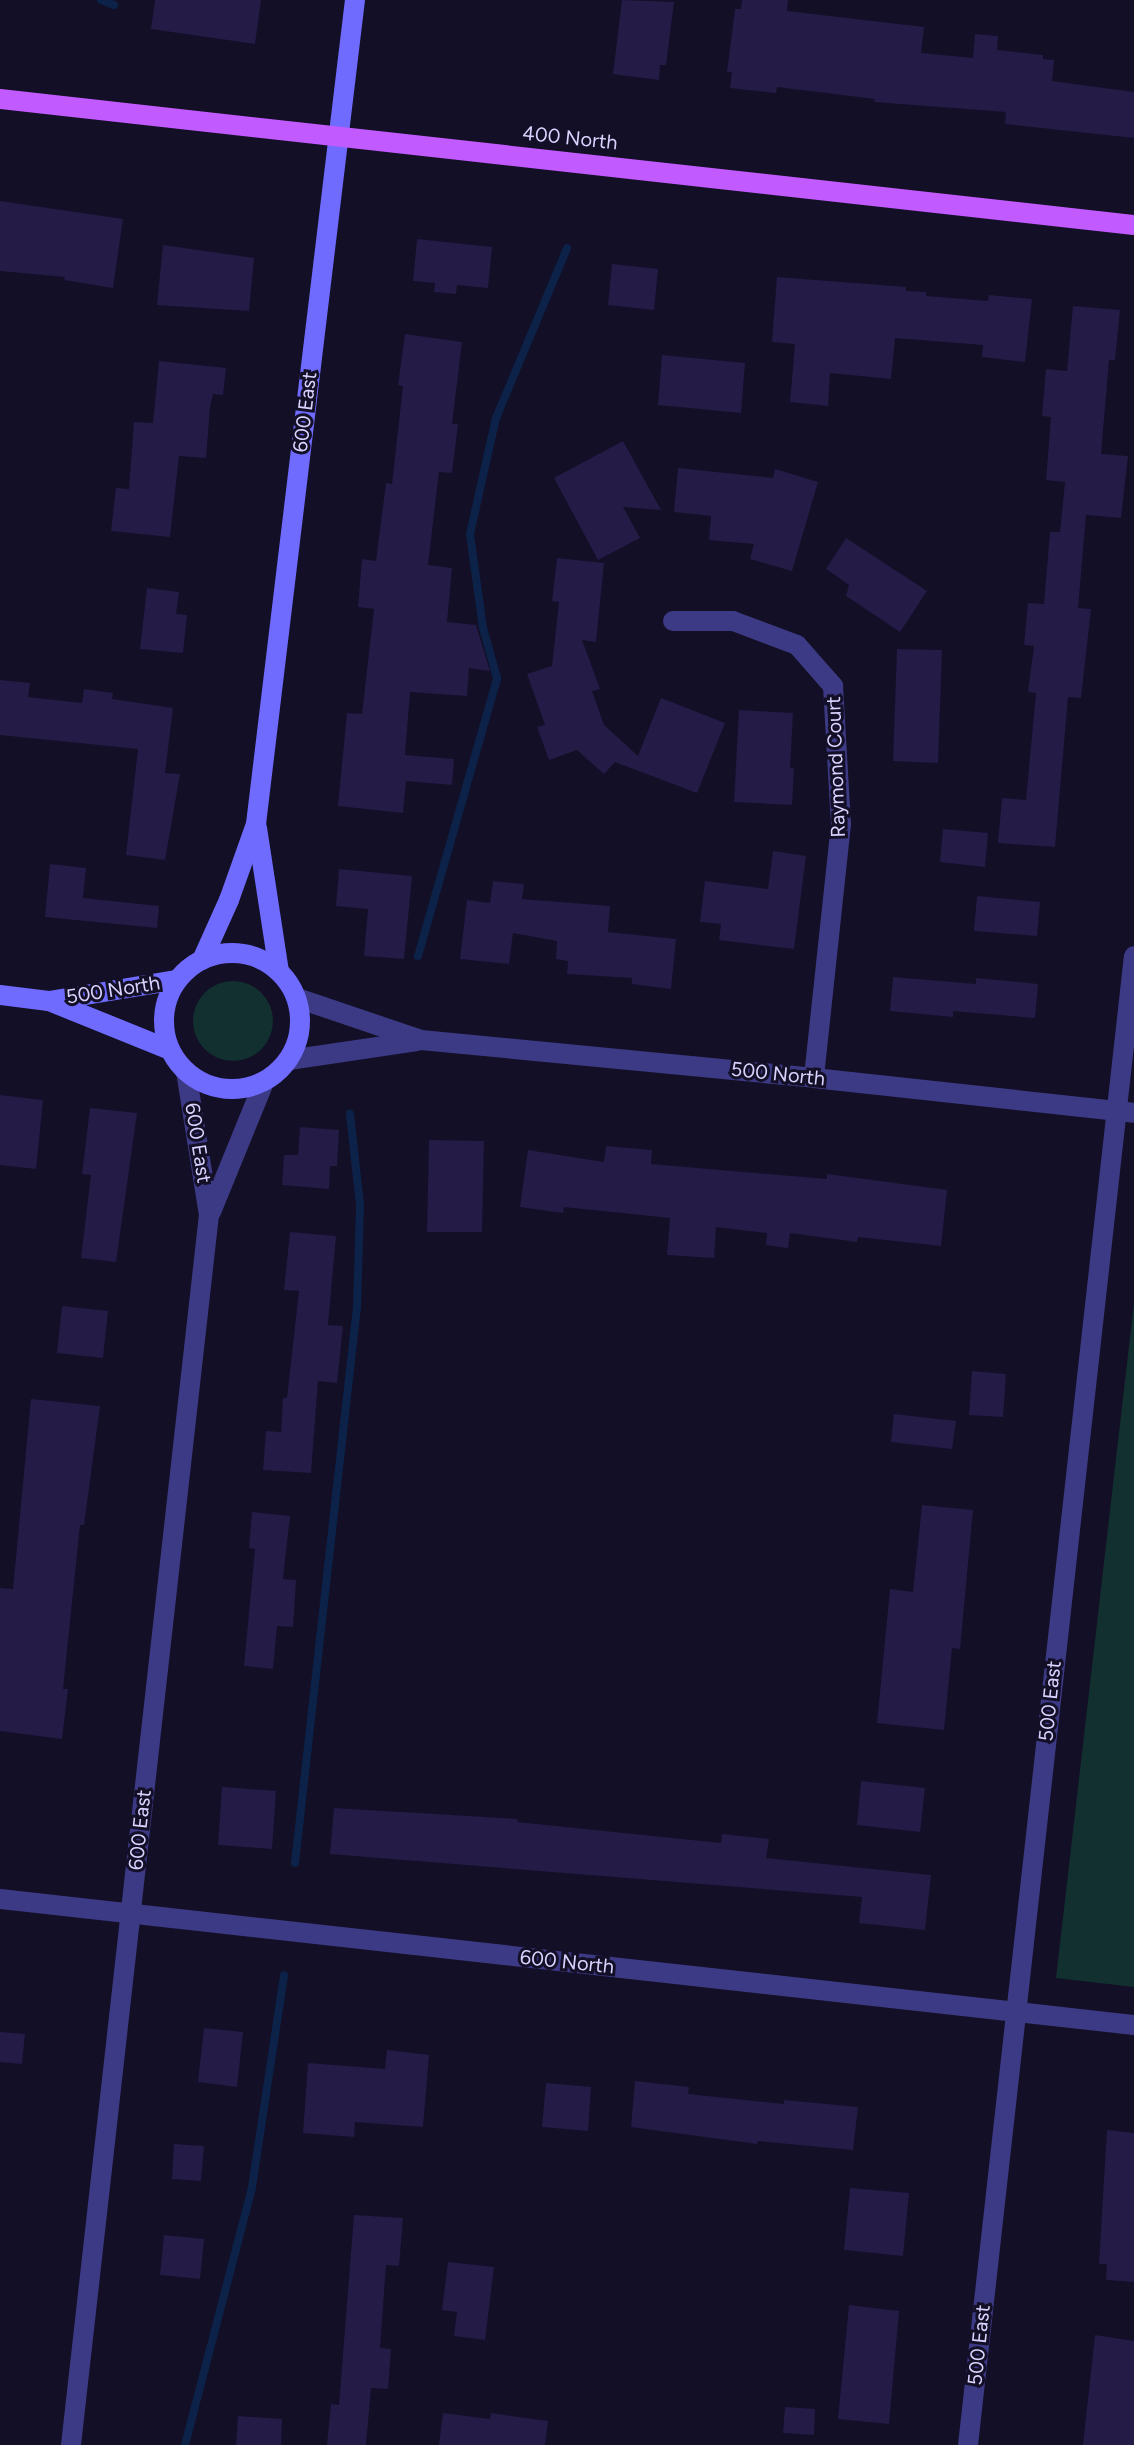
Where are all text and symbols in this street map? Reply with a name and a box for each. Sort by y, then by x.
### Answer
street label: 400 North [521,121,619,155]
street label: 600 East [288,370,322,454]
street label: Raymond Court [822,696,850,838]
street label: 500 North [64,971,162,1009]
street label: 500 North [730,1057,826,1091]
street label: 600 East [180,1101,216,1185]
street label: 500 East [1034,1659,1066,1743]
street label: 600 East [124,1789,156,1871]
street label: 600 North [519,1945,615,1979]
street label: 500 East [963,2303,995,2387]

